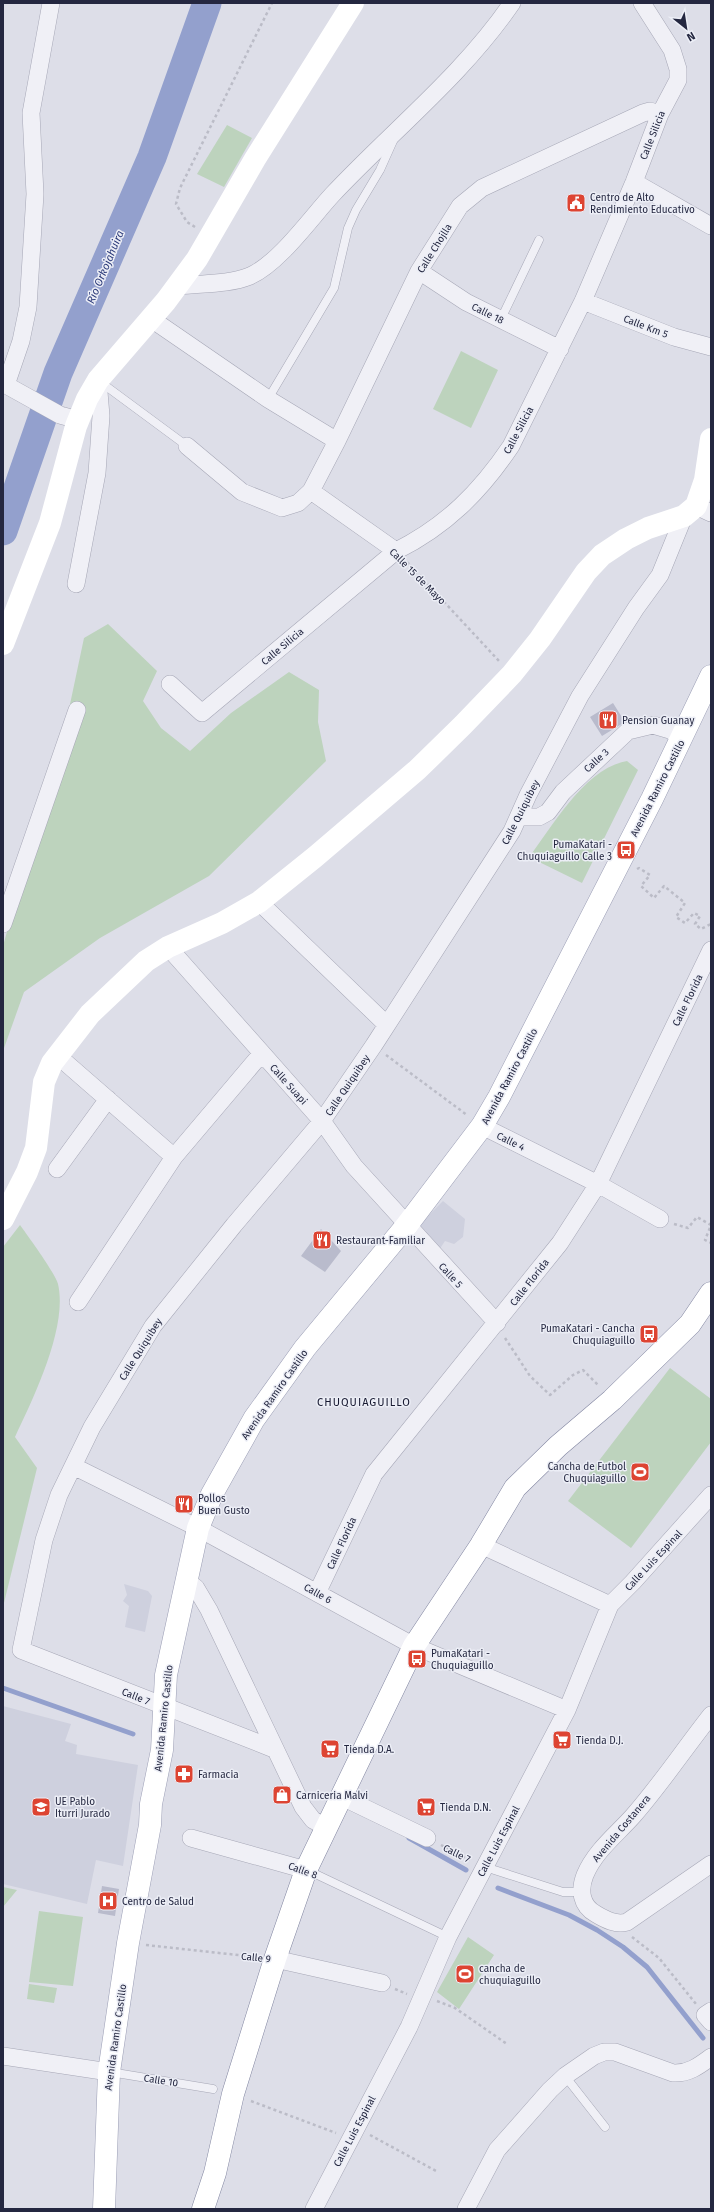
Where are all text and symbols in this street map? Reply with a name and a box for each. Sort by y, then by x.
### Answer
north arrow [666,8,706,48]
text: N [684,29,697,44]
street label: Calle Silicia [638,109,668,162]
public building icon: Centro de Alto Rendimiento Educativo [565,192,587,214]
place label: Centro de Alto Rendimiento Educativo [590,192,695,216]
street label: Calle Chojlla [415,222,455,275]
water label: Río Orkojahuira [84,229,127,306]
street label: Calle 18 [469,301,506,327]
street label: Calle Km 5 [622,313,670,341]
street label: Calle Silicia [501,405,536,456]
street label: Calle 15 de Mayo [387,546,448,607]
street label: Calle Silicia [259,626,306,668]
restaurant icon: Pension Guanay [597,709,619,731]
place label: Pension Guanay [622,715,694,727]
street label: Avenida Ramiro Castillo [628,738,688,839]
street label: Calle 3 [582,746,612,775]
street label: Calle Quiquibey [499,778,542,847]
place label: PumaKatari - Chuquiaguillo Calle 3 [517,839,612,863]
bus stop icon: PumaKatari - Chuquiaguillo Calle 3 [615,839,637,861]
street label: Calle Florida [670,972,706,1028]
street label: Avenida Ramiro Castillo [479,1026,540,1127]
street label: Calle Quiquibey [323,1053,373,1118]
street label: Calle Suapi [267,1062,310,1107]
street label: Calle 4 [494,1130,527,1154]
restaurant icon: Restaurant-Familiar [311,1229,333,1251]
place label: Restaurant-Familiar [336,1235,425,1247]
street label: Calle Florida [508,1257,552,1309]
street label: Calle 5 [436,1261,465,1291]
street label: Calle Quiquibey [117,1316,165,1383]
place label: PumaKatari - Cancha Chuquiaguillo [541,1323,635,1347]
bus stop icon: PumaKatari - Cancha Chuquiaguillo [638,1323,660,1345]
street label: Avenida Ramiro Castillo [239,1347,311,1442]
district label: CHUQUIAGUILLO [317,1396,411,1409]
place label: Cancha de Futbol Chuquiaguillo [548,1461,626,1485]
sports icon: Cancha de Futbol Chuquiaguillo [629,1461,651,1483]
restaurant icon: Pollos Buen Gusto [173,1493,195,1515]
place label: Pollos Buen Gusto [198,1493,250,1517]
street label: Calle Florida [325,1515,359,1572]
street label: Calle Luis Espinal [623,1528,685,1593]
street label: Calle 6 [301,1581,334,1606]
bus stop icon: PumaKatari - Chuquiaguillo [406,1648,428,1670]
place label: PumaKatari - Chuquiaguillo [431,1648,494,1672]
street label: Avenida Ramiro Castillo [152,1664,176,1772]
street label: Calle 7 [120,1686,152,1708]
supermarket icon: Tienda D.J. [551,1729,573,1751]
place label: Tienda D.J. [576,1735,623,1747]
supermarket icon: Tienda D.A. [319,1738,341,1760]
place label: Tienda D.A. [344,1744,394,1756]
pharmacy icon: Farmacia [173,1763,195,1785]
place label: Farmacia [198,1769,239,1781]
shop icon: Carniceria Malvi [271,1784,293,1806]
place label: Carniceria Malvi [296,1790,368,1802]
street label: Avenida Costanera [590,1793,653,1865]
school or university icon: UE Pablo Iturri Jurado [30,1796,52,1818]
place label: UE Pablo Iturri Jurado [55,1796,110,1820]
supermarket icon: Tienda D.N. [415,1796,437,1818]
place label: Tienda D.N. [440,1802,491,1814]
street label: Calle Luis Espinal [475,1804,523,1879]
street label: Calle 7 [441,1842,473,1866]
street label: Calle 8 [286,1860,319,1882]
hospital icon: Centro de Salud [97,1890,119,1912]
place label: Centro de Salud [122,1896,194,1908]
street label: Calle 9 [240,1950,271,1966]
sports icon: cancha de chuquiaguillo [454,1963,476,1985]
place label: cancha de chuquiaguillo [479,1963,541,1987]
street label: Avenida Ramiro Castillo [103,1983,129,2091]
street label: Calle 10 [143,2072,179,2090]
street label: Calle Luis Espinal [331,2094,379,2169]

